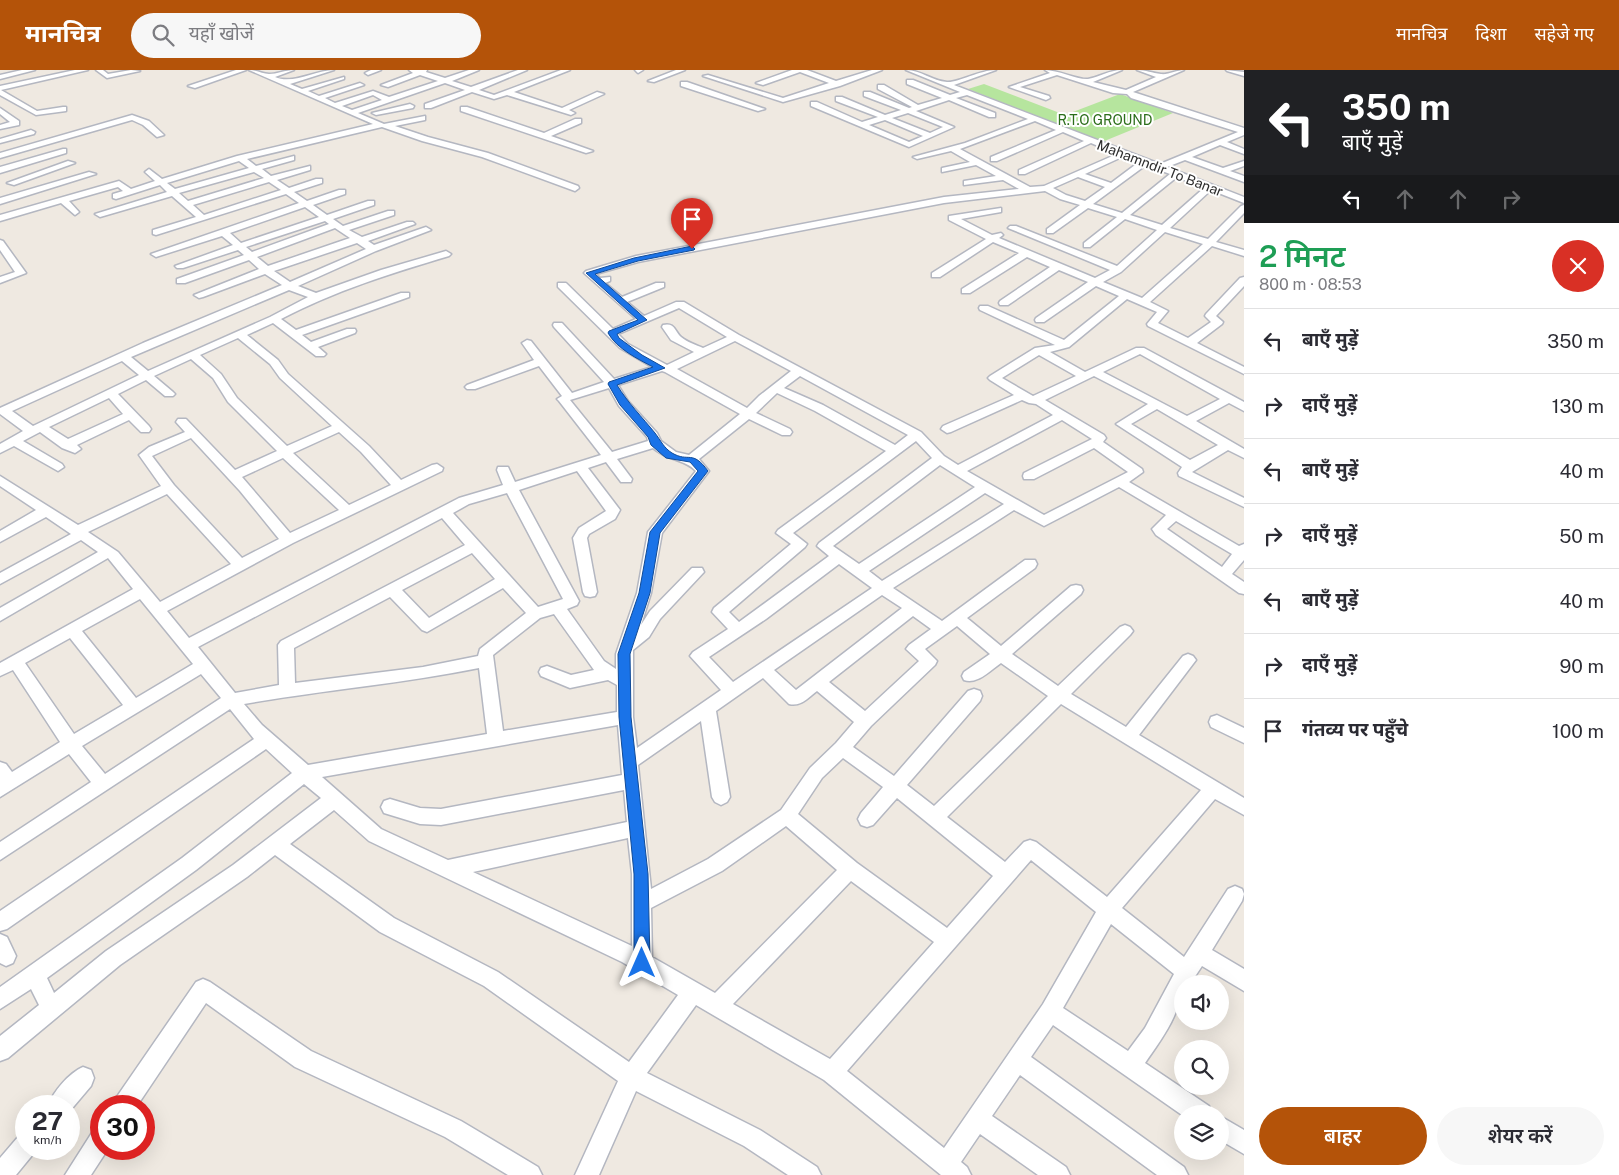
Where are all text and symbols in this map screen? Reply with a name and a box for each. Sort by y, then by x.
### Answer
search box [131,13,481,58]
text: मानचित्र [25,19,101,47]
icon: search [149,21,177,49]
text: यहाँ खोजें [189,22,254,44]
text: मानचित्र [1396,23,1447,44]
text: दिशा [1475,23,1506,44]
text: सहेजे गए [1534,23,1594,44]
text: 350 m [1342,87,1451,128]
icon: left [1259,90,1324,155]
park label: R.T.O GROUND [1057,112,1153,128]
text: बाएँ मुड़ें [1342,129,1403,155]
street label: Mahamndir To Banar [1095,137,1225,199]
icon: left [1338,185,1366,213]
icon: ahead [1391,185,1419,213]
icon: ahead [1444,185,1472,213]
icon: right [1497,185,1525,213]
pin [671,198,713,249]
icon: arrive [678,205,706,233]
text: 2 मिनट [1259,238,1345,274]
button: close [1552,240,1604,292]
text: 800 m · 08:53 [1259,275,1362,294]
icon: left [1259,327,1287,355]
text: बाएँ मुड़ें [1302,328,1358,350]
text: 350 m [1547,330,1604,352]
icon: right [1259,392,1287,420]
text: दाएँ मुड़ें [1302,393,1357,415]
text: 130 m [1552,395,1604,417]
icon: left [1259,457,1287,485]
text: बाएँ मुड़ें [1302,458,1358,480]
text: 40 m [1559,460,1604,482]
icon: right [1259,522,1287,550]
text: दाएँ मुड़ें [1302,523,1357,545]
text: 50 m [1559,525,1604,547]
icon: left [1259,587,1287,615]
text: बाएँ मुड़ें [1302,588,1358,610]
text: 40 m [1559,590,1604,612]
icon: right [1259,652,1287,680]
text: दाएँ मुड़ें [1302,653,1357,675]
text: 90 m [1560,655,1604,677]
icon: arrive [1259,717,1287,745]
text: गंतव्य पर पहुँचे [1302,718,1408,740]
text: 100 m [1552,720,1604,742]
position arrow [615,936,667,988]
map controls [1174,975,1229,1160]
button: sound [1174,975,1229,1030]
button: search [1174,1040,1229,1095]
speed limit sign: 30 [90,1095,155,1160]
button: layers [1174,1105,1229,1160]
text: 27 [32,1106,63,1136]
button: बाहर [1259,1107,1427,1165]
button: शेयर करें [1437,1107,1604,1165]
text: km/h [33,1133,62,1147]

